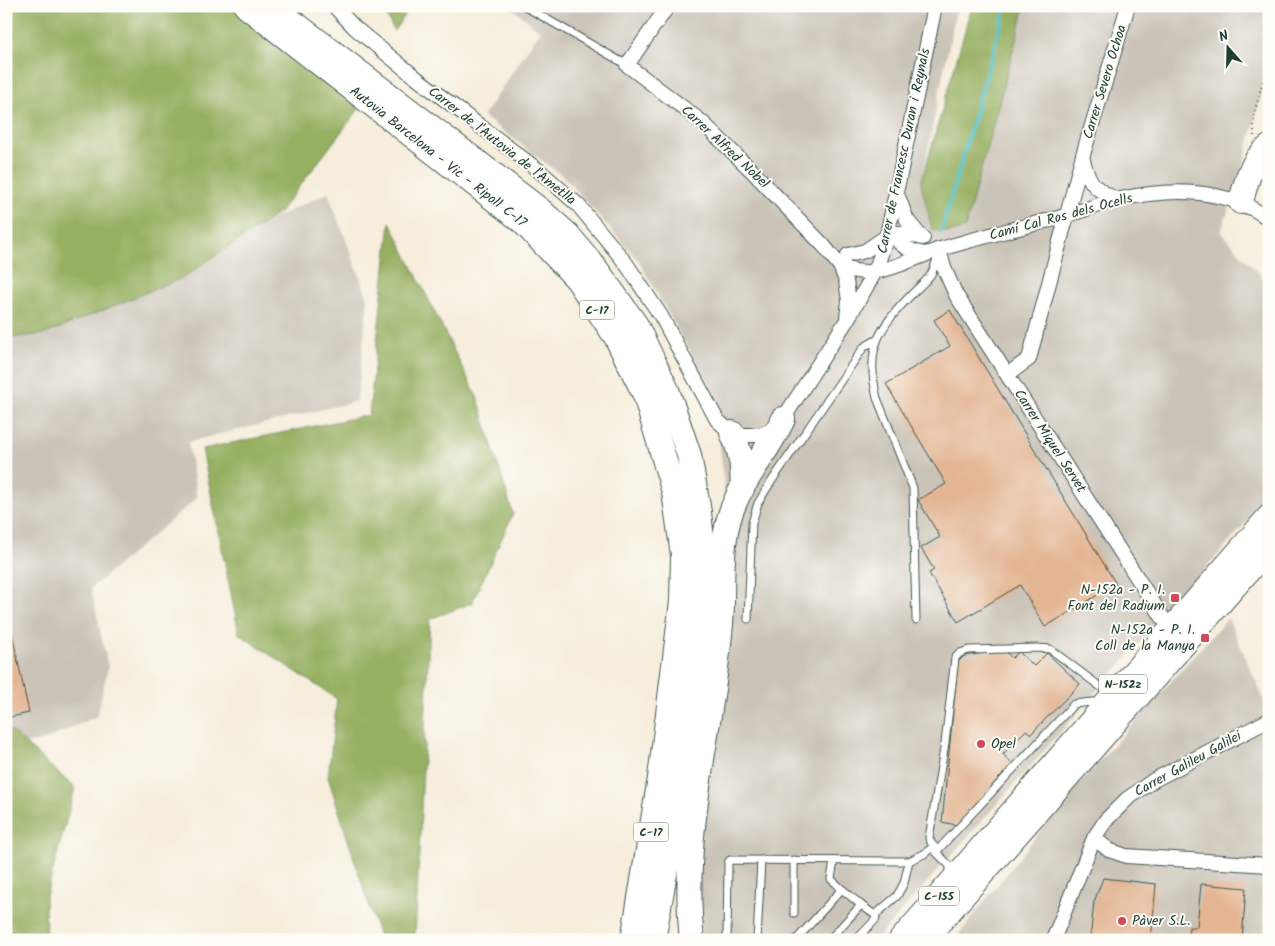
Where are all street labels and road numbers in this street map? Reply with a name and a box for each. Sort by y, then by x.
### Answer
street label: Carrer Severo Ochoa [1077,22,1133,142]
street label: Carrer de Francesc Duran i Reynals [871,46,937,256]
street label: Autovia Barcelona - Vic - Ripoll C-17 [345,81,532,234]
street label: Carrer de l'Autovia de l'Ametlla [423,81,581,211]
street label: Carrer Alfred Nobel [676,100,775,194]
street label: Camí Cal Ros dels Ocells [987,187,1135,247]
road number: C-17 [580,300,614,320]
street label: Carrer Miquel Servet [1008,385,1092,498]
road number: N-152z [1099,674,1147,694]
street label: Carrer Galileu Galilei [1130,725,1246,803]
road number: C-17 [634,822,668,842]
road number: C-155 [919,886,959,906]

